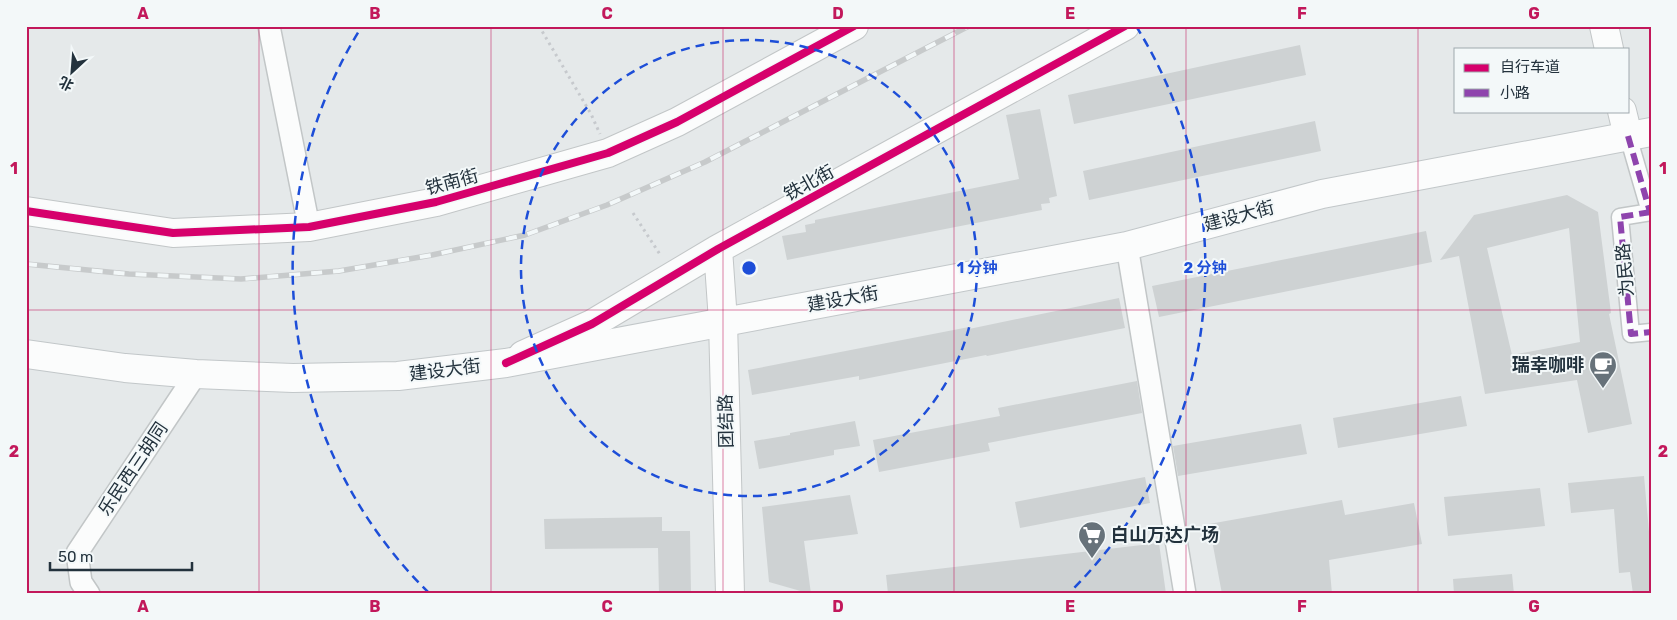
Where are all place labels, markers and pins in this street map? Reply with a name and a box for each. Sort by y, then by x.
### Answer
centre of rings [740,259,758,277]
cafe icon: 瑞幸咖啡 [1588,350,1618,389]
place label: 瑞幸咖啡 [1512,354,1584,376]
supermarket icon: 白山万达广场 [1077,520,1107,559]
place label: 白山万达广场 [1111,524,1219,546]

